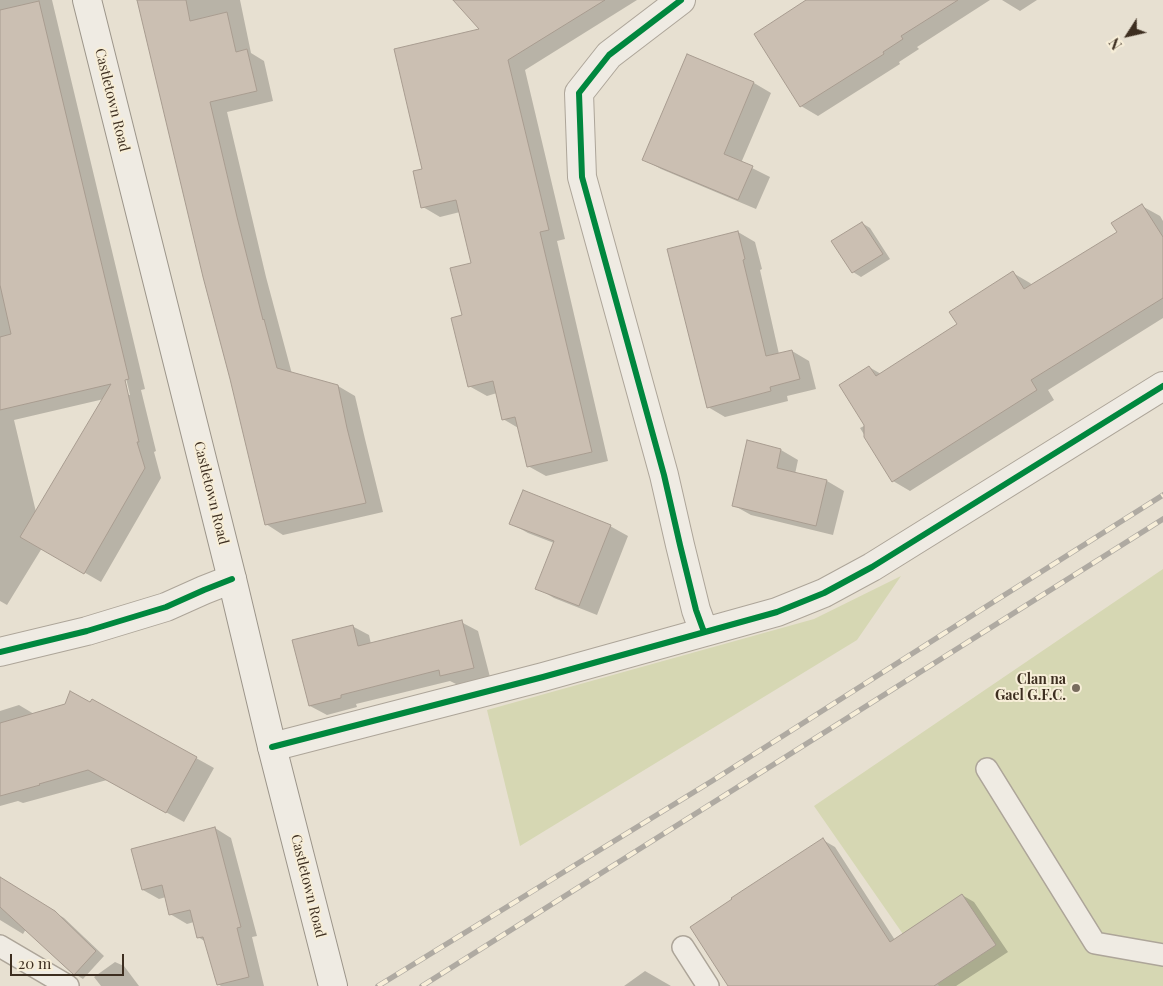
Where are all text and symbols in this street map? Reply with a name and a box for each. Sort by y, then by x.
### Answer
north arrow [1103,10,1153,60]
text: N [1105,34,1126,53]
street label: Castletown Road [91,47,133,153]
street label: Castletown Road [190,440,232,546]
place label: Clan na Gael G.F.C. [995,672,1066,704]
marker: Clan na Gael G.F.C. [1070,682,1082,694]
street label: Castletown Road [287,833,329,939]
scale bar [12,944,126,976]
text: 20 m [18,953,51,973]

